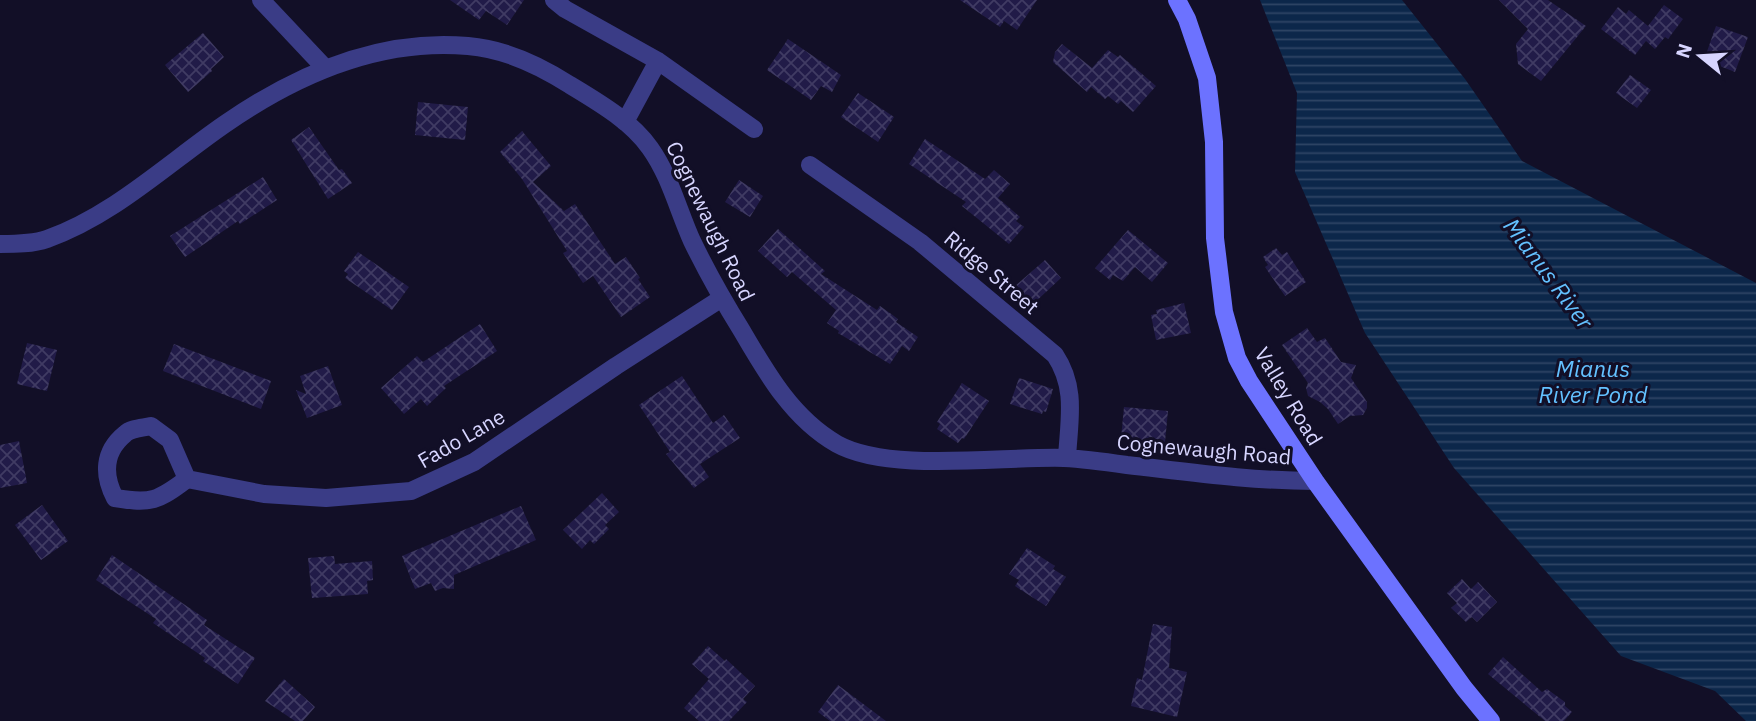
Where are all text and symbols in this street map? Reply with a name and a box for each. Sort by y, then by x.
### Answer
north arrow [1665,21,1735,91]
text: N [1670,40,1697,61]
street label: Cognewaugh Road [660,136,762,306]
water label: Mianus River [1498,212,1601,335]
street label: Ridge Street [939,224,1045,320]
street label: Valley Road [1249,342,1329,450]
water label: Mianus River Pond [1538,353,1648,409]
street label: Fado Lane [412,402,510,474]
street label: Cognewaugh Road [1116,427,1292,471]

